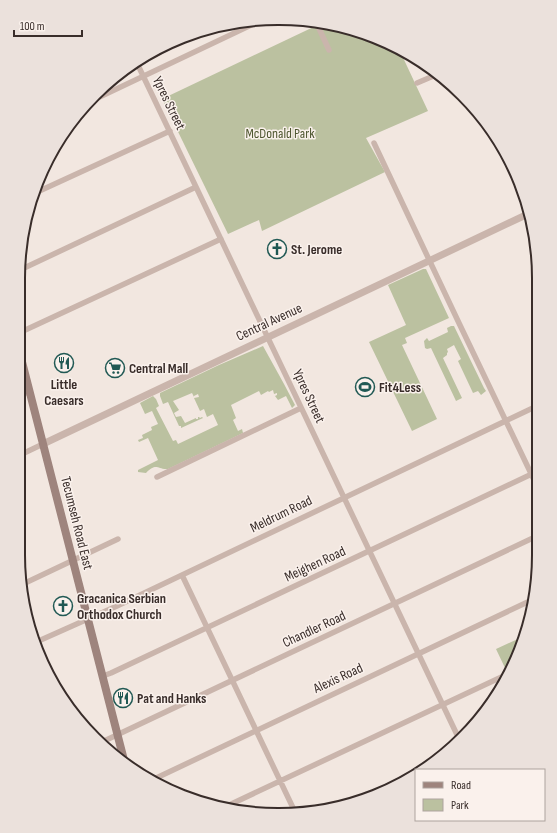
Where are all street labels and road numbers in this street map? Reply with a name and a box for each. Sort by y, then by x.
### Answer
street label: Ypres Street [149,74,189,132]
street label: Central Avenue [233,299,305,345]
street label: Ypres Street [289,366,329,426]
street label: Tecumseh Road East [57,475,97,571]
street label: Meldrum Road [247,492,315,536]
street label: Meighen Road [282,542,348,586]
street label: Chandler Road [280,607,348,651]
street label: Alexis Road [310,659,366,697]

